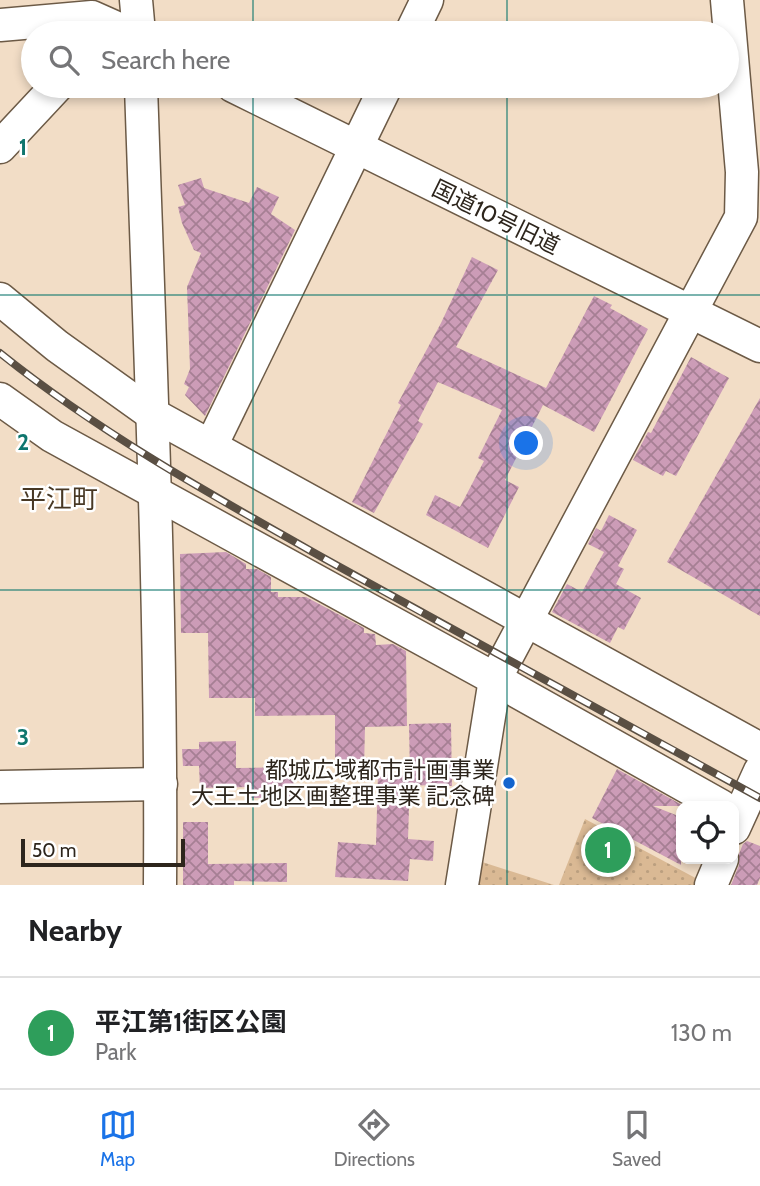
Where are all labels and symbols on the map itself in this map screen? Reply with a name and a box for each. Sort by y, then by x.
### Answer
text: 1 [19,133,27,161]
street label: 国道10号旧道 [428,174,564,260]
your location [509,426,543,460]
text: 2 [17,428,29,456]
district label: 平江町 [20,483,98,515]
text: 3 [17,723,29,751]
place label: 都城広域都市計画事業 大王土地区画整理事業 記念碑 [191,756,495,810]
marker: 都城広域都市計画事業 大王土地区画整理事業 記念碑 [501,775,517,791]
pin: 1 [585,824,631,876]
scale bar [21,836,186,868]

